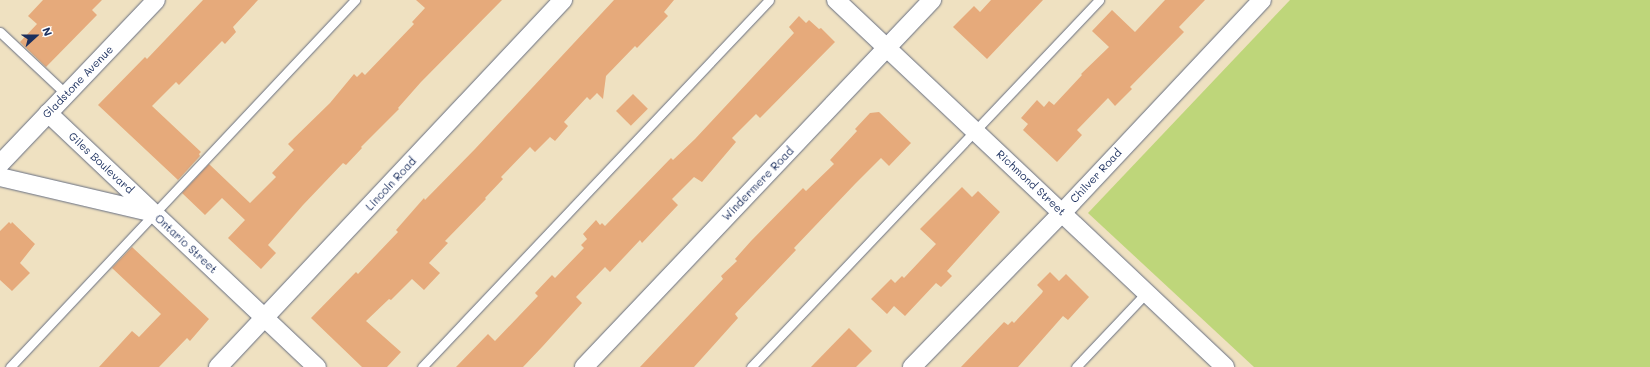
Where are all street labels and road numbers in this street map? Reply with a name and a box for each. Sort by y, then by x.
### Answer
street label: Gladstone Avenue [40,43,116,121]
street label: Giles Boulevard [66,130,136,196]
street label: Windermere Road [719,144,797,224]
street label: Chilver Road [1068,146,1124,206]
street label: Richmond Street [994,147,1068,219]
street label: Lincoln Road [363,155,419,213]
street label: Ontario Street [152,212,220,276]

